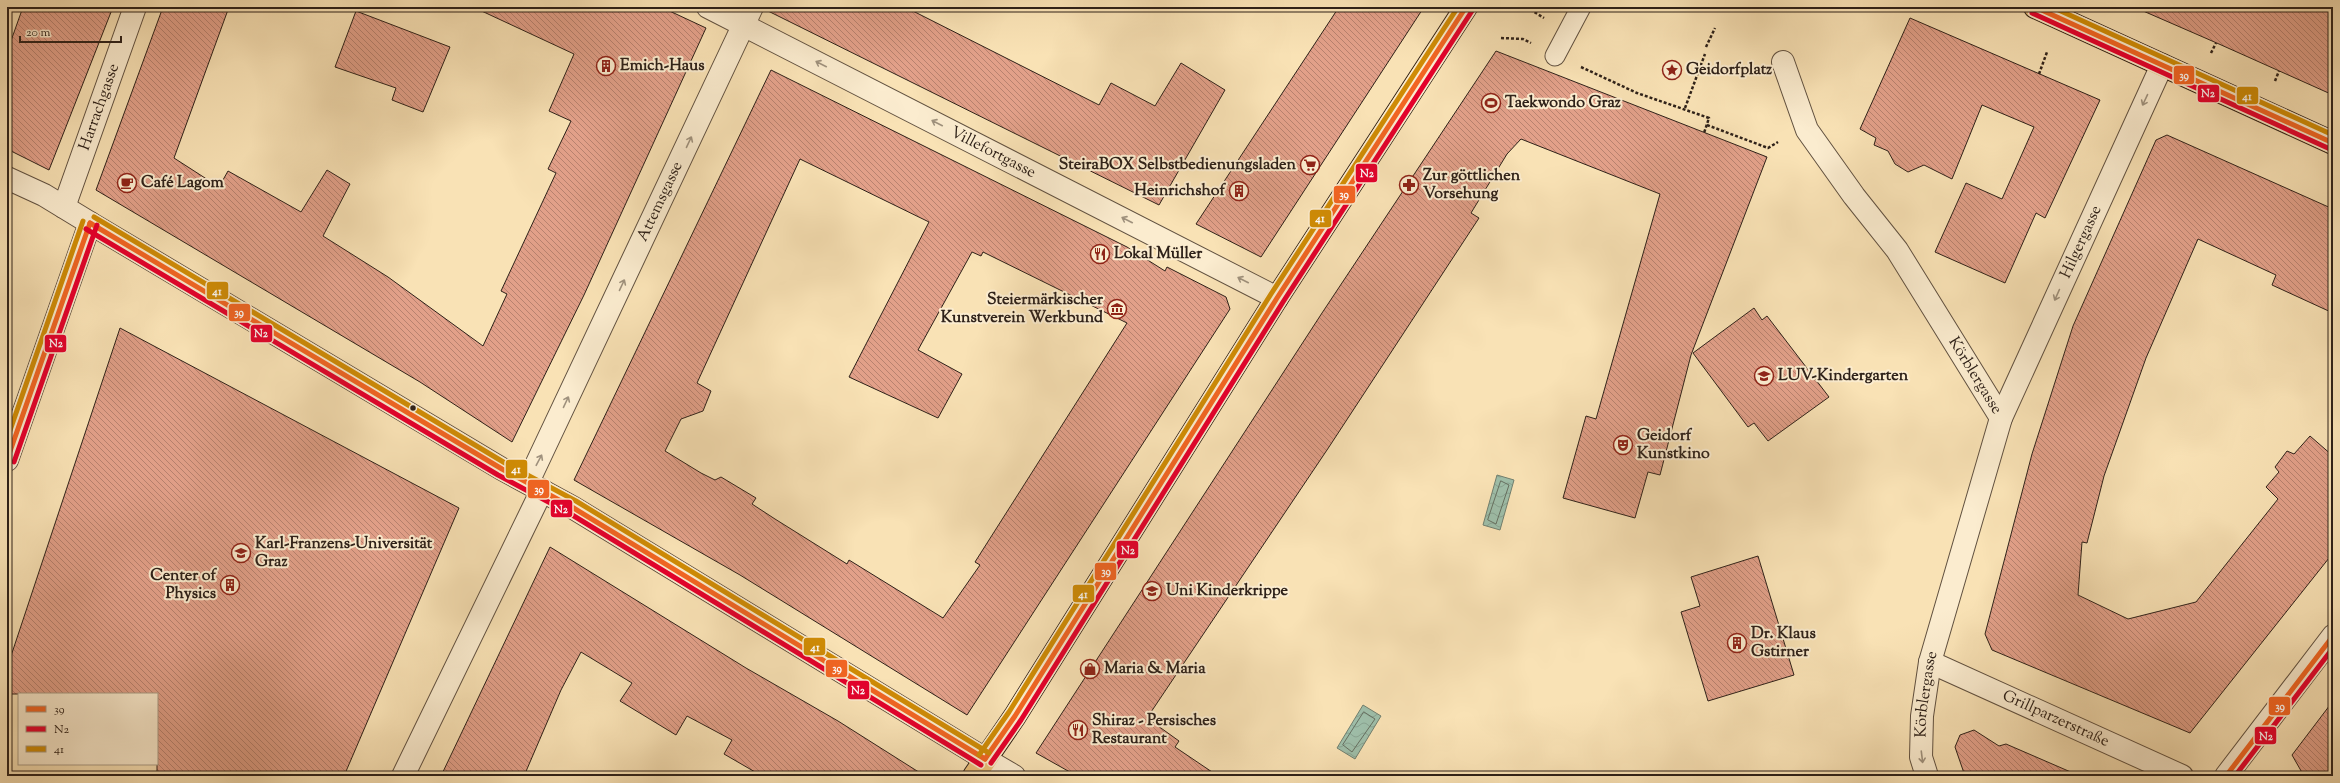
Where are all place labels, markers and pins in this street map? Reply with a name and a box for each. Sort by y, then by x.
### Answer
building icon: Emich-Haus [595,55,617,77]
place label: Emich-Haus [620,55,705,78]
place icon: Geidorfplatz [1661,59,1683,81]
place label: Geidorfplatz [1686,59,1772,82]
sports icon: Taekwondo Graz [1480,92,1502,114]
place label: Taekwondo Graz [1505,92,1621,115]
place label: SteiraBOX Selbstbedienungsladen [1059,154,1297,177]
supermarket icon: SteiraBOX Selbstbedienungsladen [1299,154,1321,176]
place label: Zur göttlichen Vorsehung [1423,165,1521,206]
cafe icon: Café Lagom [116,172,138,194]
place label: Café Lagom [141,172,224,195]
pharmacy icon: Zur göttlichen Vorsehung [1398,174,1420,196]
place label: Heinrichshof [1134,180,1226,203]
building icon: Heinrichshof [1228,180,1250,202]
restaurant icon: Lokal Müller [1089,243,1111,265]
place label: Lokal Müller [1114,243,1203,266]
place label: Steiermärkischer Kunstverein Werkbund [941,289,1104,330]
museum icon: Steiermärkischer Kunstverein Werkbund [1106,298,1128,320]
school or university icon: LUV-Kindergarten [1753,365,1775,387]
place label: LUV-Kindergarten [1778,365,1909,388]
unlabelled marker [408,403,418,413]
place label: Geidorf Kunstkino [1637,425,1710,466]
theatre icon: Geidorf Kunstkino [1612,434,1634,456]
place label: Karl-Franzens-Universität Graz [255,533,433,574]
school or university icon: Karl-Franzens-Universität Graz [230,542,252,564]
place label: Center of Physics [150,565,217,606]
building icon: Center of Physics [219,574,241,596]
school or university icon: Uni Kinderkrippe [1141,580,1163,602]
place label: Uni Kinderkrippe [1166,580,1289,603]
place label: Dr. Klaus Gstirner [1751,623,1816,664]
building icon: Dr. Klaus Gstirner [1726,632,1748,654]
shop icon: Maria & Maria [1079,658,1101,680]
place label: Maria & Maria [1104,658,1206,681]
place label: Shiraz - Persisches Restaurant [1092,710,1216,751]
restaurant icon: Shiraz - Persisches Restaurant [1067,719,1089,741]

